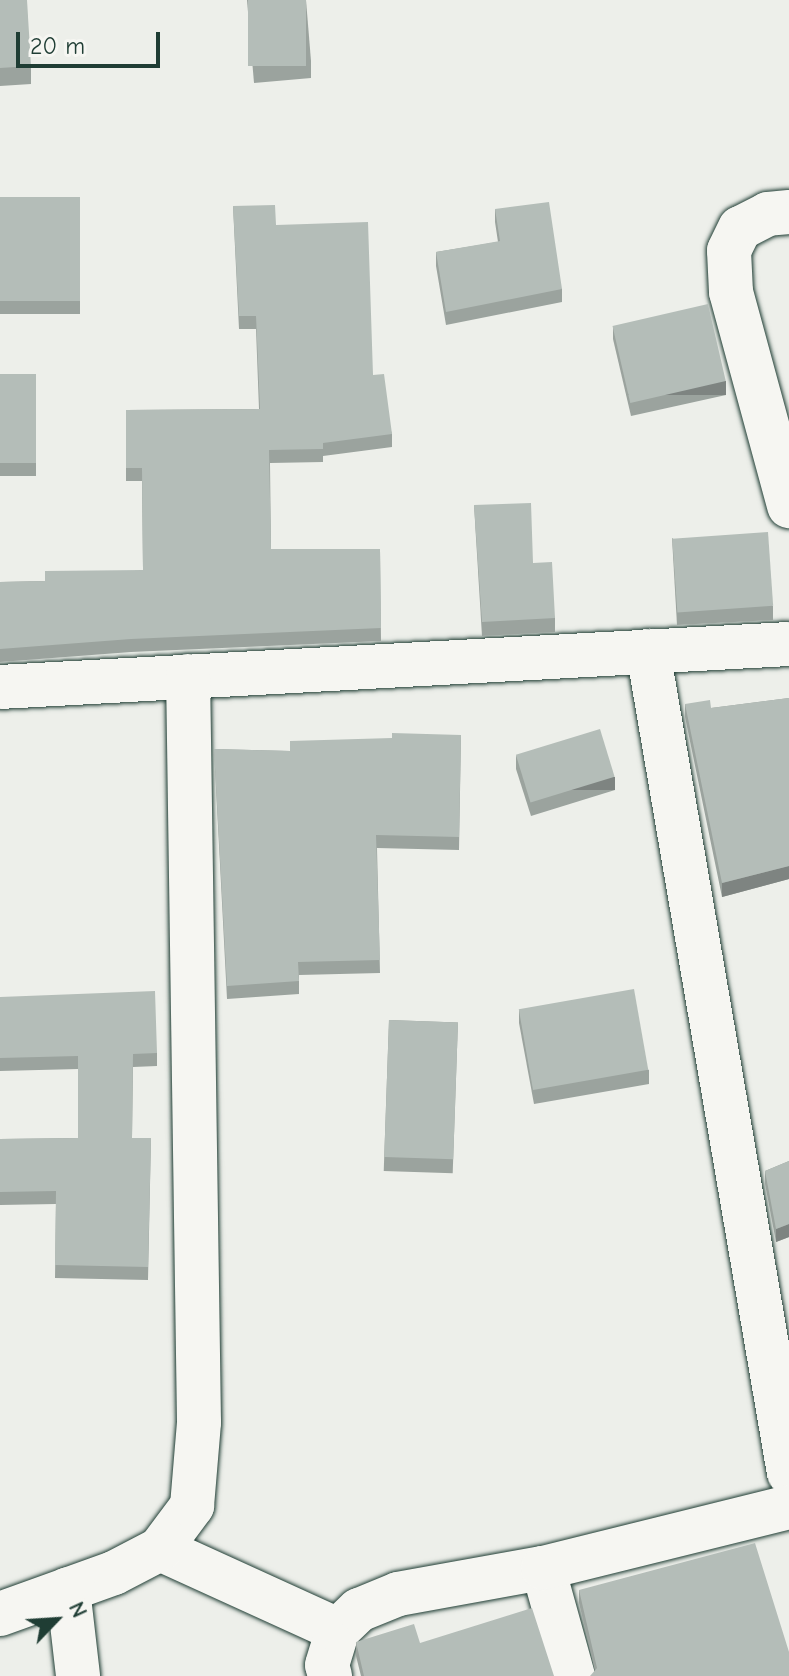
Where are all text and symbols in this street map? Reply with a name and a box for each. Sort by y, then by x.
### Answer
scale bar [20,16,164,66]
text: 20 m [30,32,85,60]
north arrow [16,1580,96,1660]
text: N [63,1598,93,1622]

